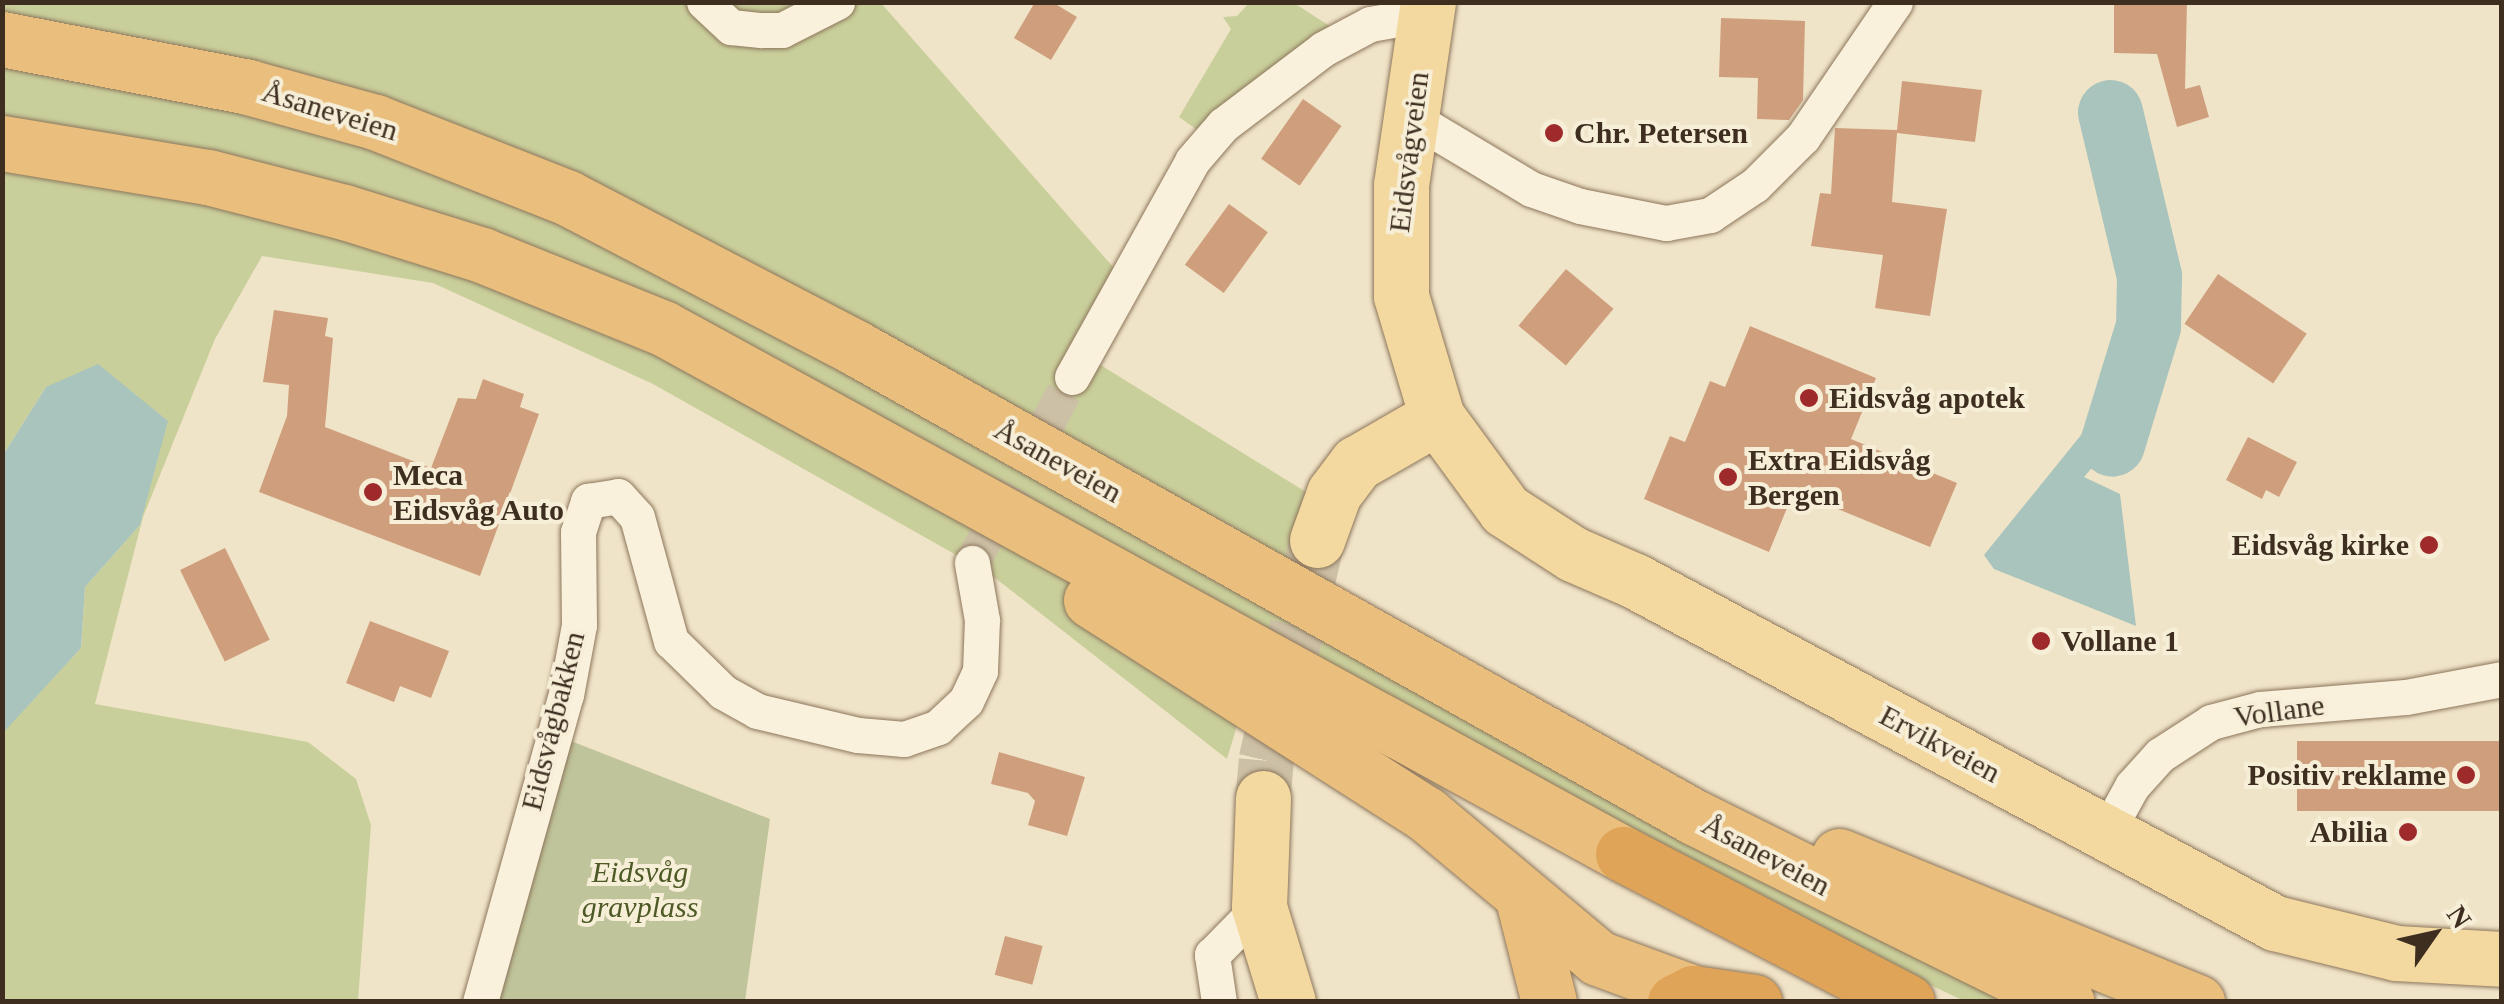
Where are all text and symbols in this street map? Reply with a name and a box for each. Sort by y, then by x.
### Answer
street label: Eidsvågveien [1381,70,1437,234]
street label: Åsaneveien [258,73,402,149]
place label: Chr. Petersen [1574,115,1748,151]
marker: Chr. Petersen [1543,122,1565,144]
place label: Eidsvåg apotek [1829,380,2025,416]
marker: Eidsvåg apotek [1798,387,1820,409]
street label: Åsaneveien [988,411,1128,511]
place label: Extra Eidsvåg Bergen [1748,442,1931,512]
place label: Meca Eidsvåg Auto [393,457,566,528]
marker: Extra Eidsvåg Bergen [1717,466,1739,488]
marker: Meca Eidsvåg Auto [362,481,384,503]
place label: Eidsvåg kirke [2231,527,2409,563]
marker: Eidsvåg kirke [2418,534,2440,556]
place label: Vollane 1 [2061,623,2179,659]
street label: Eidsvågbakken [513,628,593,814]
marker: Vollane 1 [2030,630,2052,652]
street label: Vollane [2231,687,2327,735]
street label: Ervikveien [1873,697,2007,791]
place label: Positiv reklame [2247,757,2446,793]
marker: Positiv reklame [2455,764,2477,786]
street label: Åsaneveien [1696,806,1836,904]
place label: Abilia [2310,814,2388,850]
marker: Abilia [2397,821,2419,843]
park label: Eidsvåg gravplass [582,854,698,924]
north arrow [2384,884,2484,984]
text: N [2441,900,2478,934]

